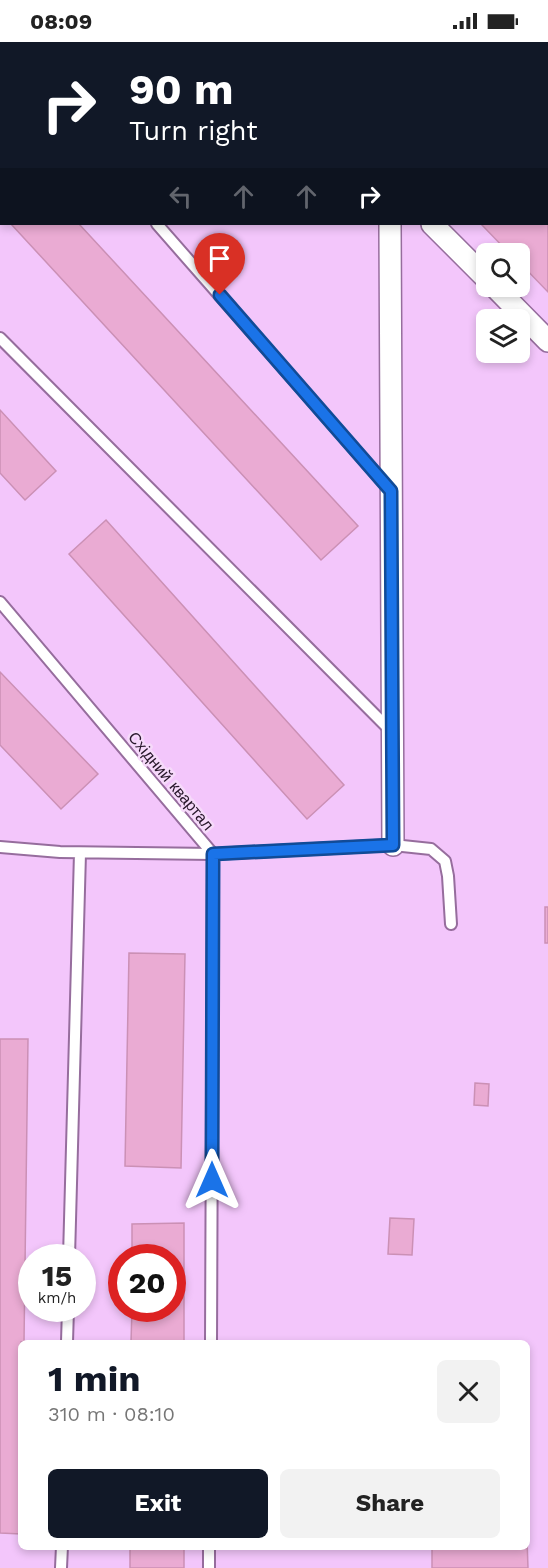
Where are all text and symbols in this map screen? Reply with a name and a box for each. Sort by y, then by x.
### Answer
text: 08:09 [30,9,92,34]
text: 90 m [129,65,233,114]
icon: right [30,66,108,144]
text: Turn right [129,115,258,147]
icon: left [164,180,197,213]
icon: ahead [227,180,260,213]
icon: ahead [290,180,323,213]
icon: right [353,180,386,213]
pin [194,233,245,295]
icon: arrive [203,242,236,275]
map controls [476,243,530,363]
button: search [476,243,530,297]
button: layers [476,309,530,363]
street label: Східний квартал [124,728,218,834]
position arrow [180,1148,244,1212]
speed limit sign: 20 [108,1244,186,1322]
text: 15 [42,1258,72,1293]
text: km/h [38,1289,76,1307]
text: 1 min [48,1358,140,1400]
button: close [437,1360,500,1423]
text: 310 m · 08:10 [48,1402,175,1426]
button: Exit [48,1469,268,1538]
button: Share [280,1469,500,1538]

